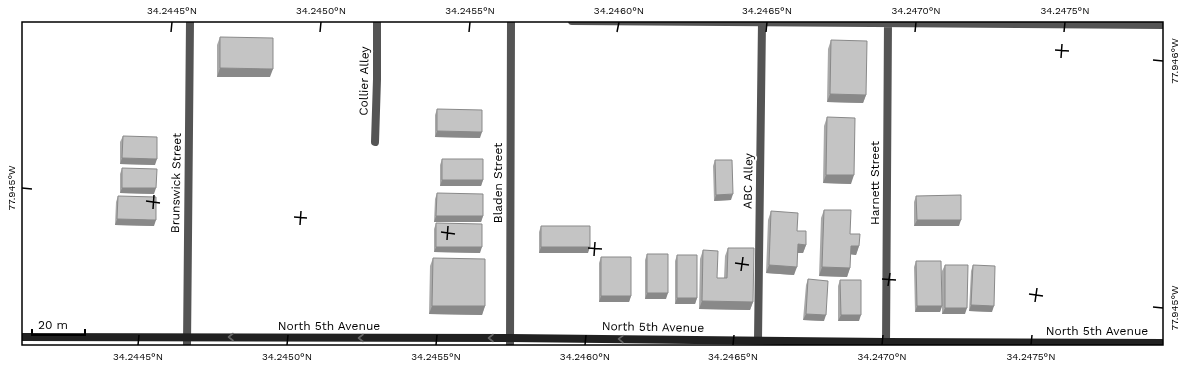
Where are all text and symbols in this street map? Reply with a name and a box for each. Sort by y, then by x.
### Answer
text: 34.2445°N [147,5,197,16]
text: 34.2450°N [296,5,346,16]
text: 34.2455°N [445,5,495,16]
text: 34.2460°N [594,5,644,16]
text: 34.2465°N [742,5,792,16]
text: 34.2470°N [891,5,941,16]
text: 34.2475°N [1041,5,1090,16]
text: 77.946°W [1169,38,1180,84]
street label: Collier Alley [356,45,372,116]
street label: Brunswick Street [168,133,184,233]
street label: Harnett Street [868,141,882,225]
street label: Bladen Street [491,143,505,223]
street label: ABC Alley [741,152,755,209]
text: 77.945°W [6,165,17,211]
text: 77.945°W [1169,285,1180,331]
scale bar [32,311,85,337]
text: 20 m [38,318,68,332]
street label: North 5th Avenue [278,319,380,333]
street label: North 5th Avenue [602,319,704,335]
street label: North 5th Avenue [1046,324,1148,338]
one-way arrow [228,333,234,341]
one-way arrow [358,334,364,342]
one-way arrow [488,334,494,342]
one-way arrow [618,335,624,343]
text: 34.2445°N [113,351,163,362]
text: 34.2450°N [262,351,312,362]
text: 34.2455°N [411,351,461,362]
text: 34.2460°N [560,351,610,362]
text: 34.2465°N [708,351,758,362]
text: 34.2470°N [857,351,907,362]
text: 34.2475°N [1007,351,1056,362]

